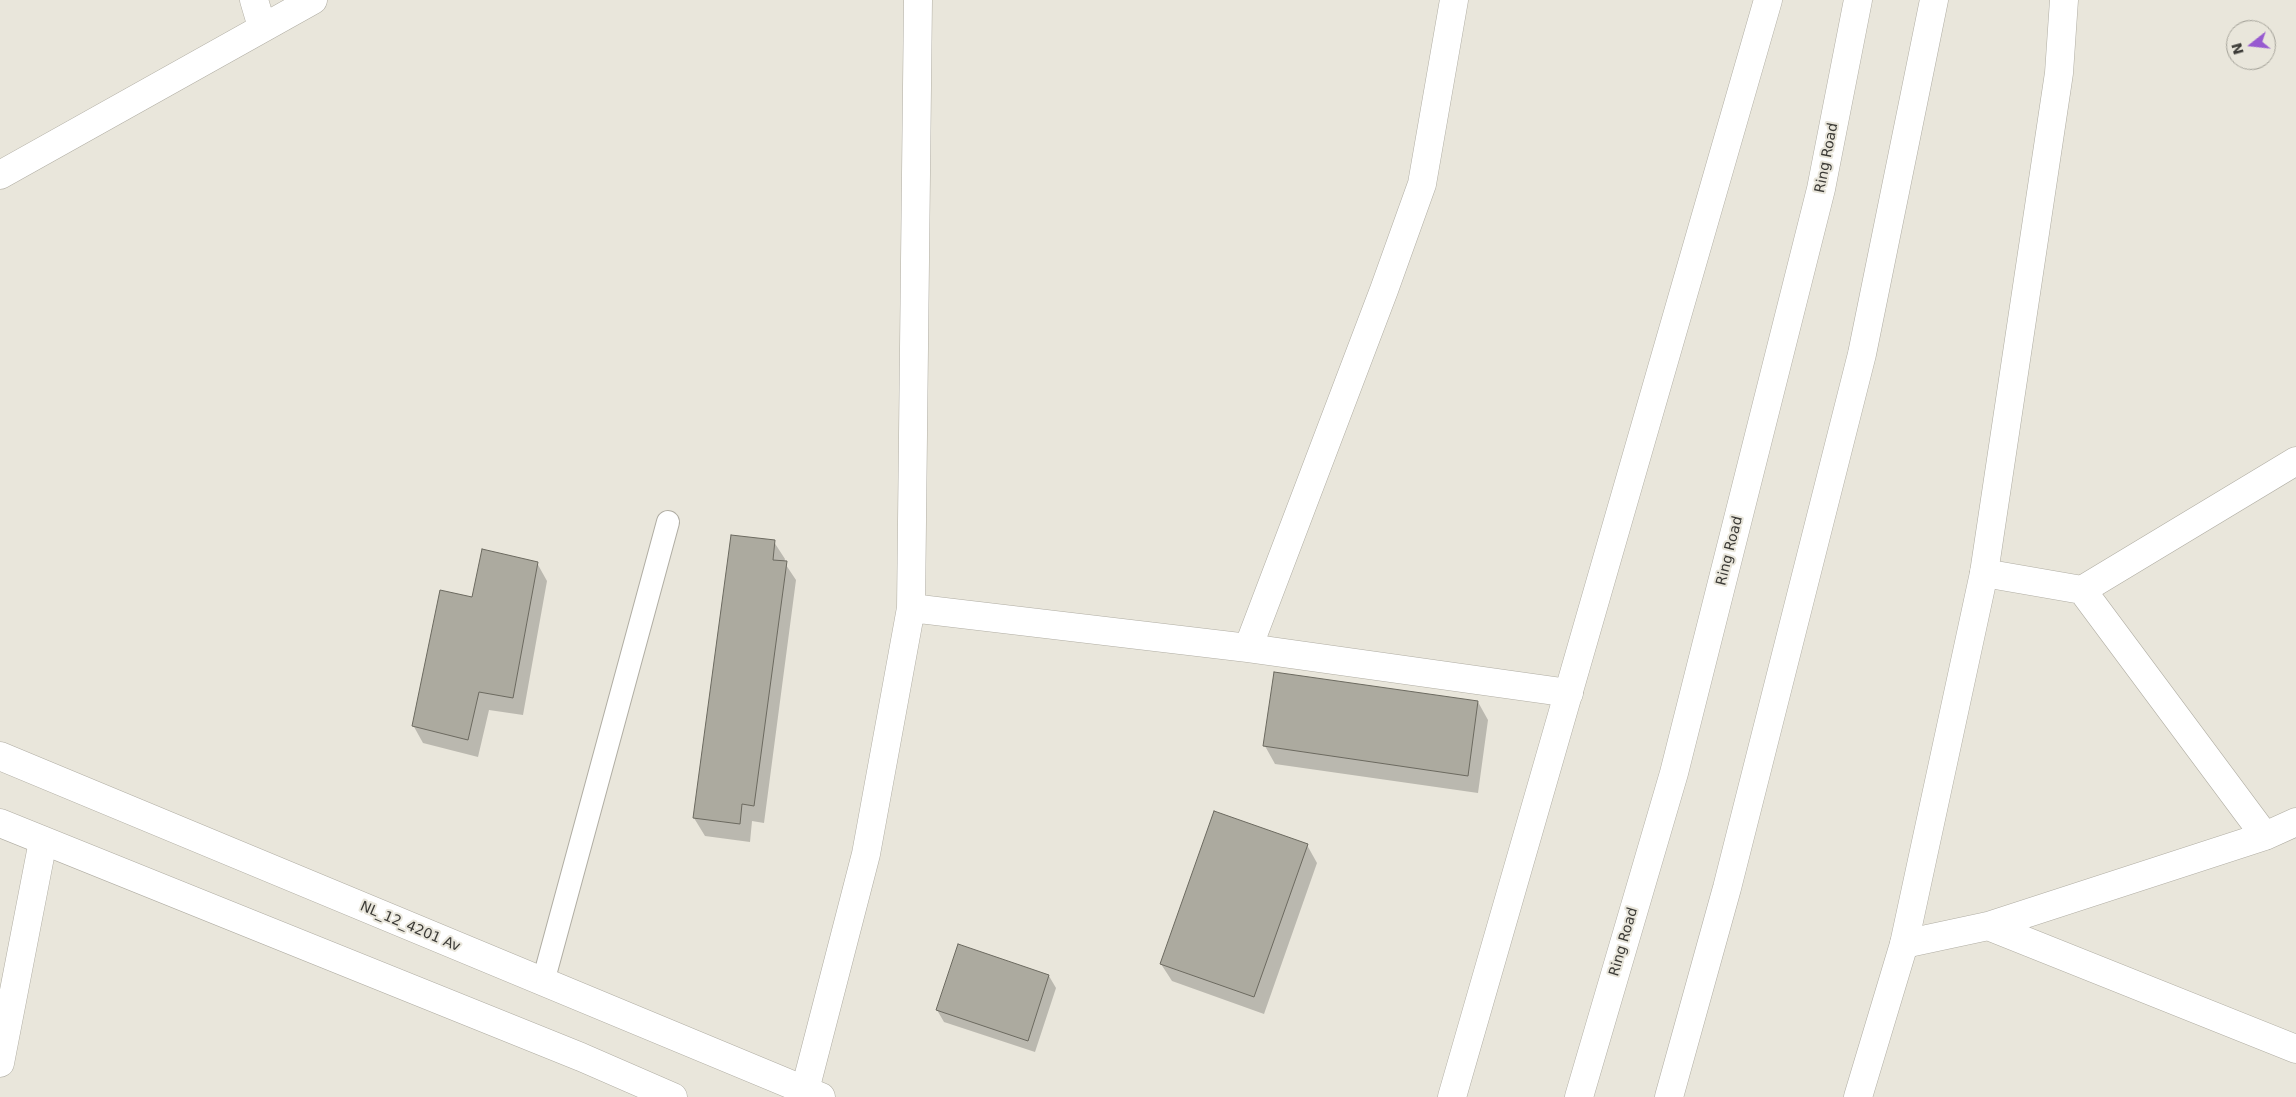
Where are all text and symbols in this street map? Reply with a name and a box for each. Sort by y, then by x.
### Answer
north arrow [2226,20,2276,70]
text: N [2228,41,2247,57]
street label: Ring Road [1812,122,1842,194]
street label: Ring Road [1713,515,1747,587]
street label: NL_12_4201 Av [357,898,463,956]
street label: Ring Road [1606,906,1642,978]

